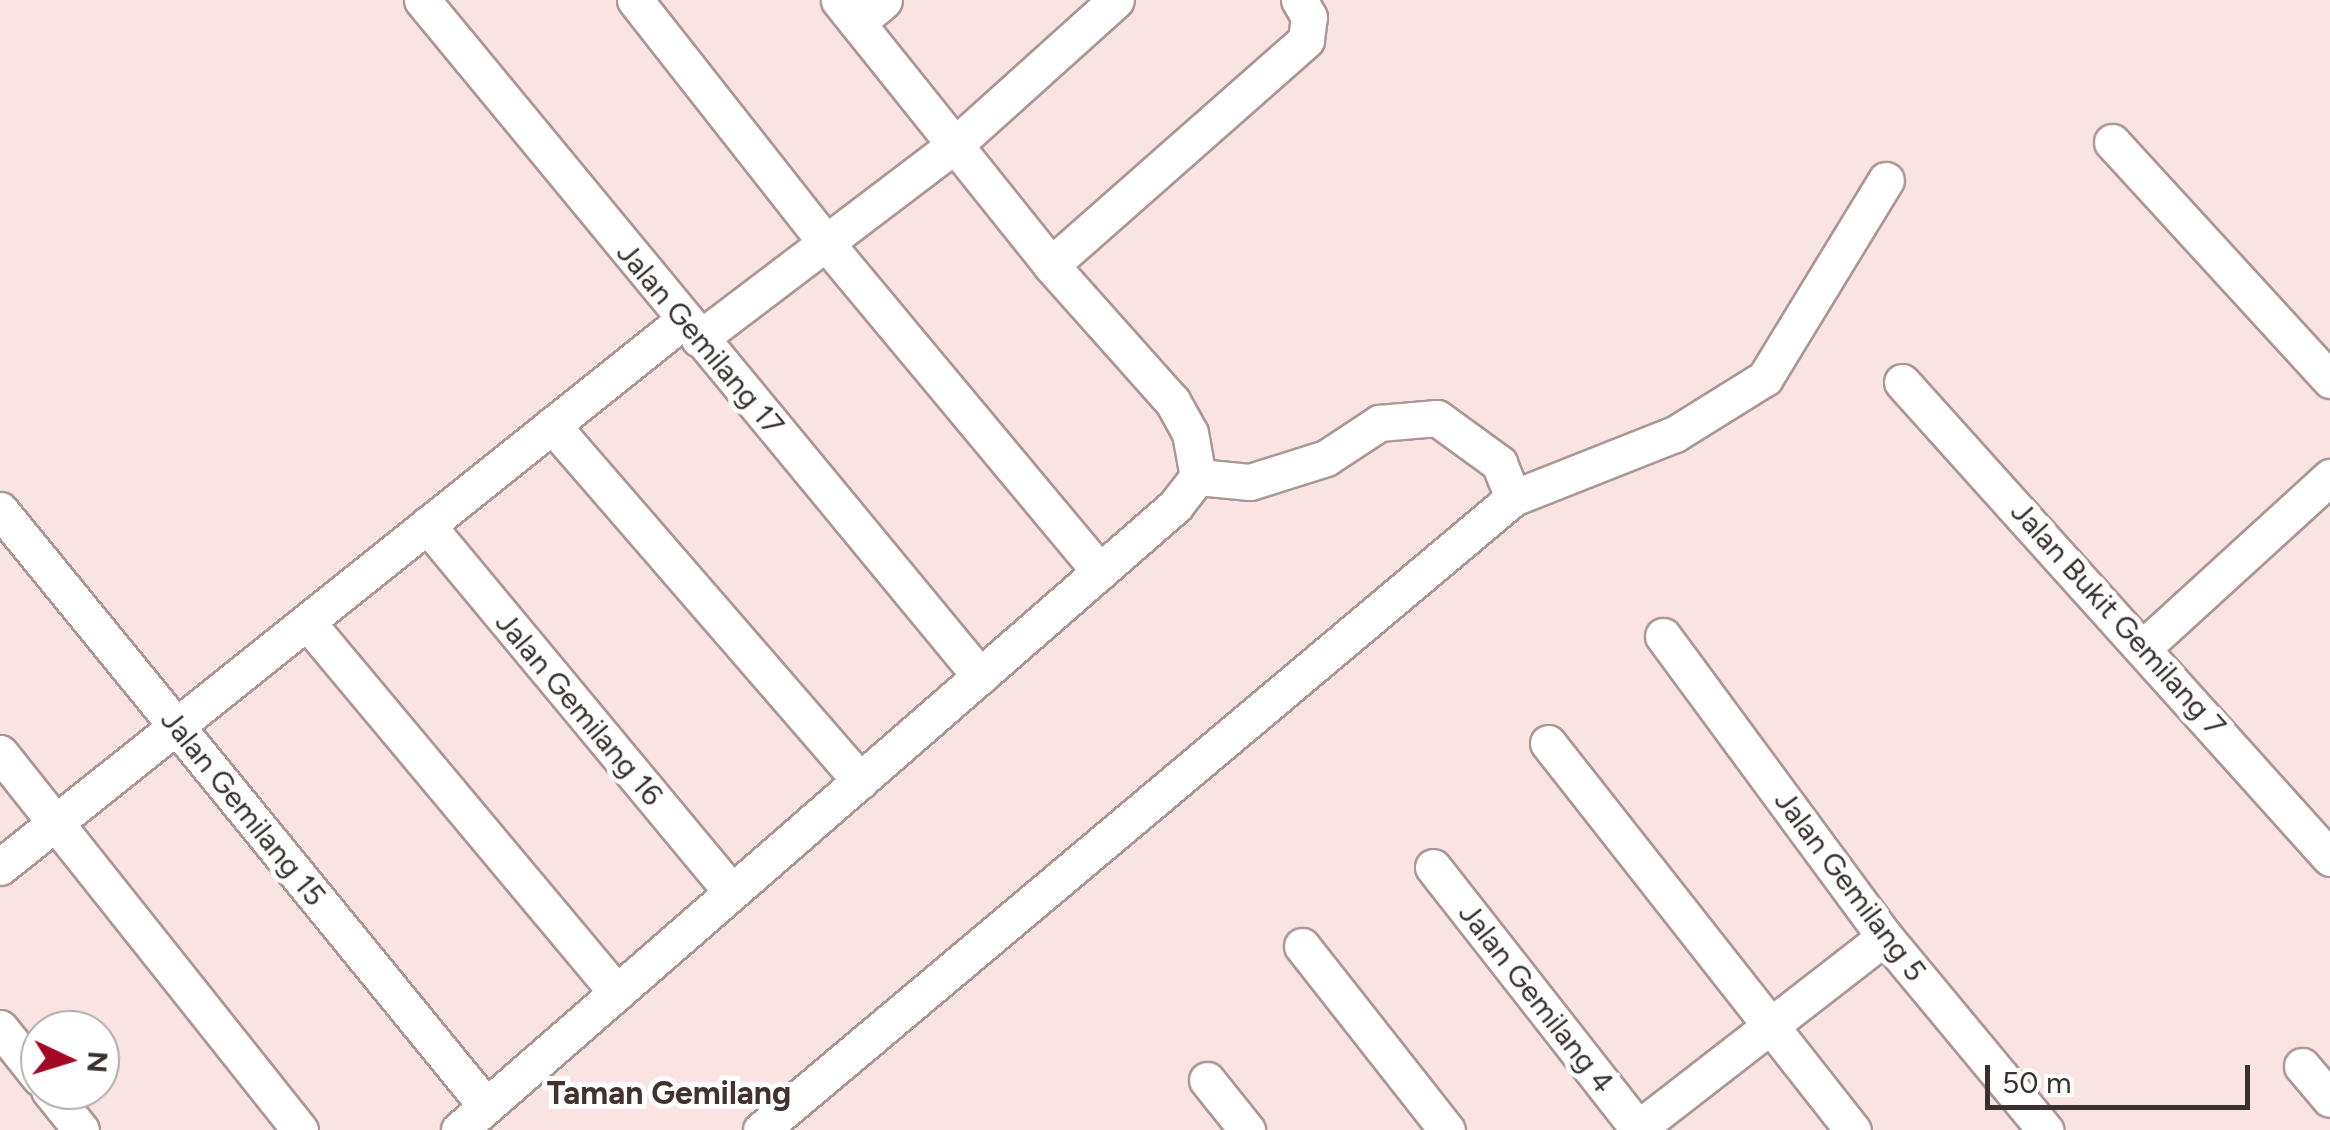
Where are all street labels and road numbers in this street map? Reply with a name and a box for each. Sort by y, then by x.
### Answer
street label: Jalan Gemilang 17 [609,235,791,443]
street label: Jalan Bukit Gemilang 7 [2003,494,2233,744]
street label: Jalan Gemilang 16 [488,605,670,813]
street label: Jalan Gemilang 15 [153,703,333,913]
street label: Jalan Gemilang 5 [1767,784,1933,988]
street label: Jalan Gemilang 4 [1451,896,1621,1100]

